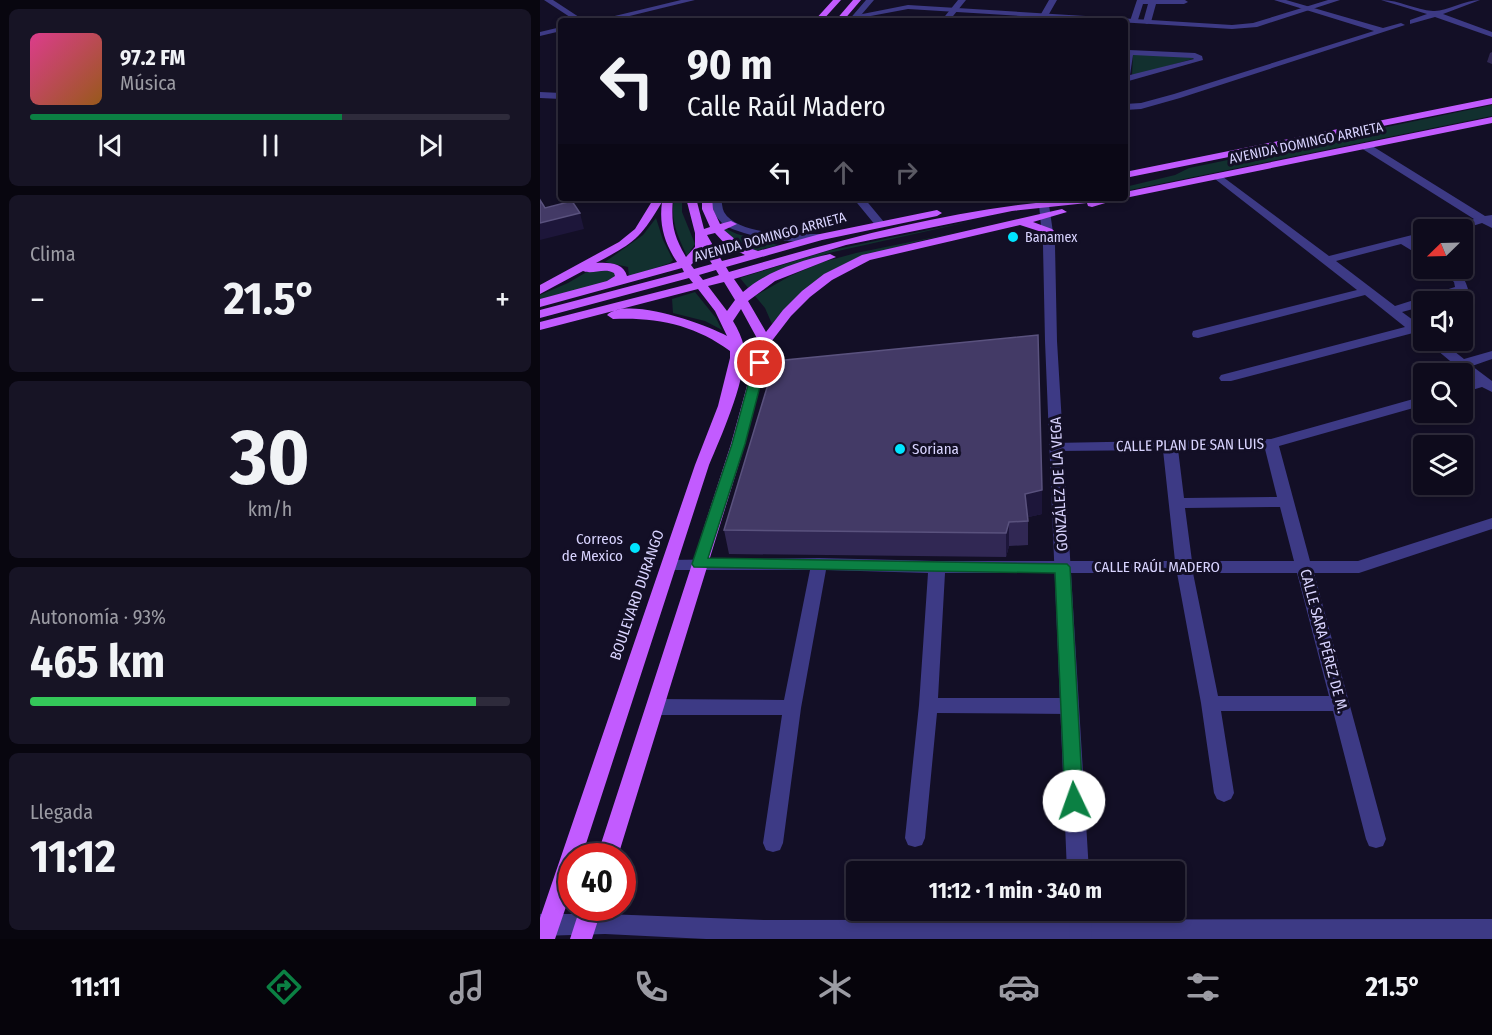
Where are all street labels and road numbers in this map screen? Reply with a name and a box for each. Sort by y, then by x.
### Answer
street label: AVENIDA DOMINGO ARRIETA [1228,118,1385,168]
street label: AVENIDA DOMINGO ARRIETA [692,208,849,265]
street label: GONZÁLEZ DE LA VEGA [1046,416,1072,552]
street label: CALLE PLAN DE SAN LUIS [1116,435,1264,455]
street label: BOULEVARD DURANGO [606,528,668,662]
street label: CALLE RAÚL MADERO [1094,558,1220,576]
street label: CALLE SARA PÉREZ DE M. [1296,567,1352,715]

